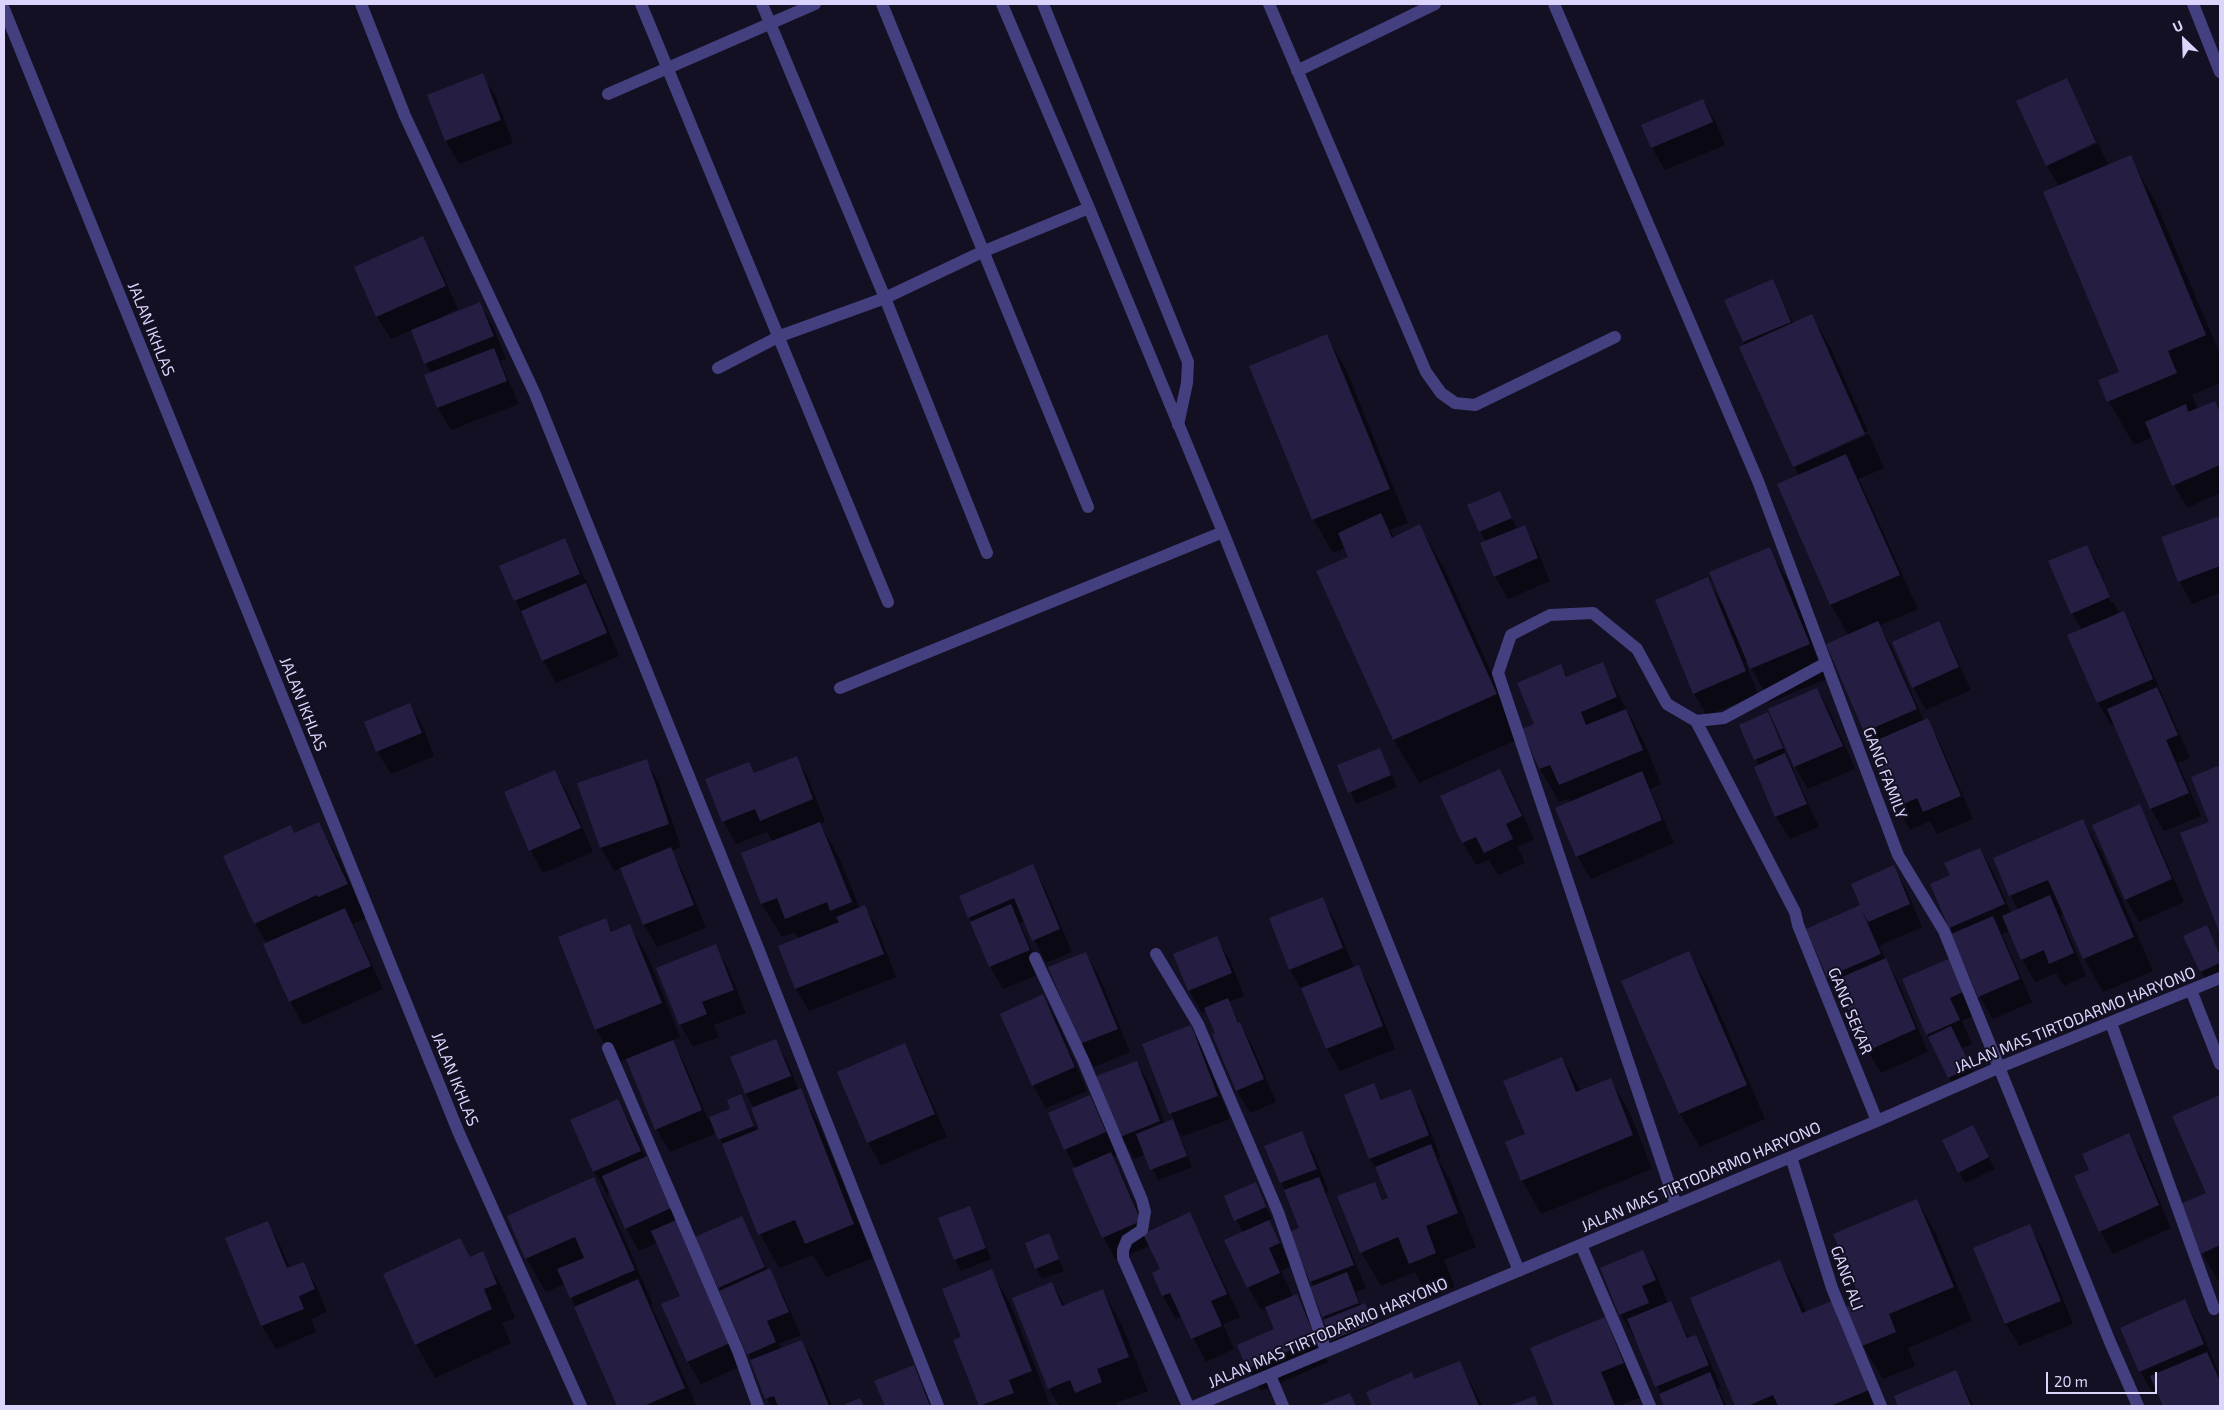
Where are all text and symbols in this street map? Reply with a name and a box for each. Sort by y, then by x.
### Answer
north arrow [2159,15,2209,65]
text: U [2170,16,2186,36]
street label: JALAN IKHLAS [123,279,179,379]
street label: JALAN IKHLAS [275,654,331,754]
street label: GANG FAMILY [1859,724,1911,822]
street label: JALAN MAS TIRTODARMO HARYONO [1952,963,2198,1077]
street label: GANG SEKAR [1824,965,1876,1057]
street label: JALAN IKHLAS [427,1029,483,1129]
street label: JALAN MAS TIRTODARMO HARYONO [1578,1118,1824,1236]
street label: GANG ALI [1826,1243,1868,1313]
street label: JALAN MAS TIRTODARMO HARYONO [1205,1274,1451,1392]
scale bar [2049,1362,2160,1394]
text: 20 m [2054,1372,2088,1390]

